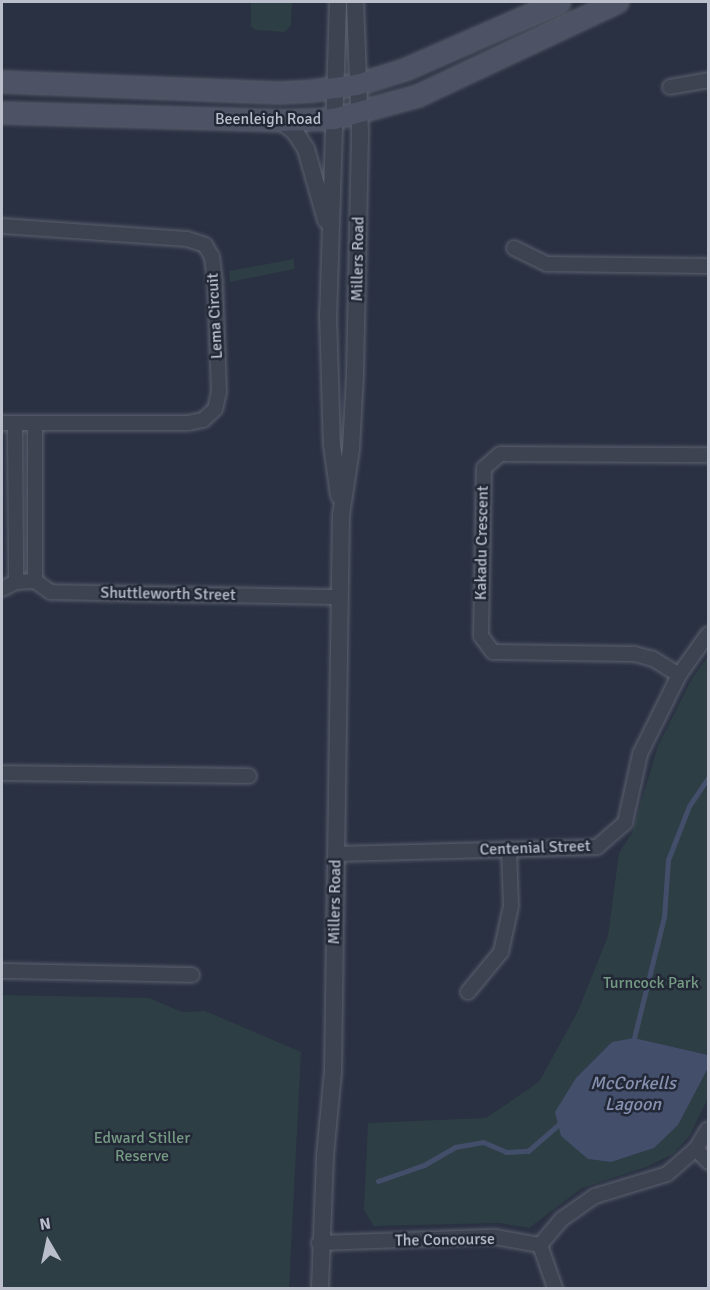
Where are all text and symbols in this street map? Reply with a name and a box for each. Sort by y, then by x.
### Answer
street label: Beenleigh Road [215,109,321,129]
street label: Millers Road [348,216,368,302]
street label: Lema Circuit [203,273,227,359]
street label: Kakadu Crescent [471,486,493,600]
street label: Shuttleworth Street [100,583,236,605]
street label: Centenial Street [479,836,591,860]
street label: Millers Road [325,859,345,945]
park label: Turncock Park [603,973,699,993]
water label: McCorkells Lagoon [590,1073,676,1116]
park label: Edward Stiller Reserve [94,1128,190,1166]
north arrow [18,1212,78,1272]
text: N [38,1213,52,1235]
street label: The Concourse [395,1230,495,1250]

